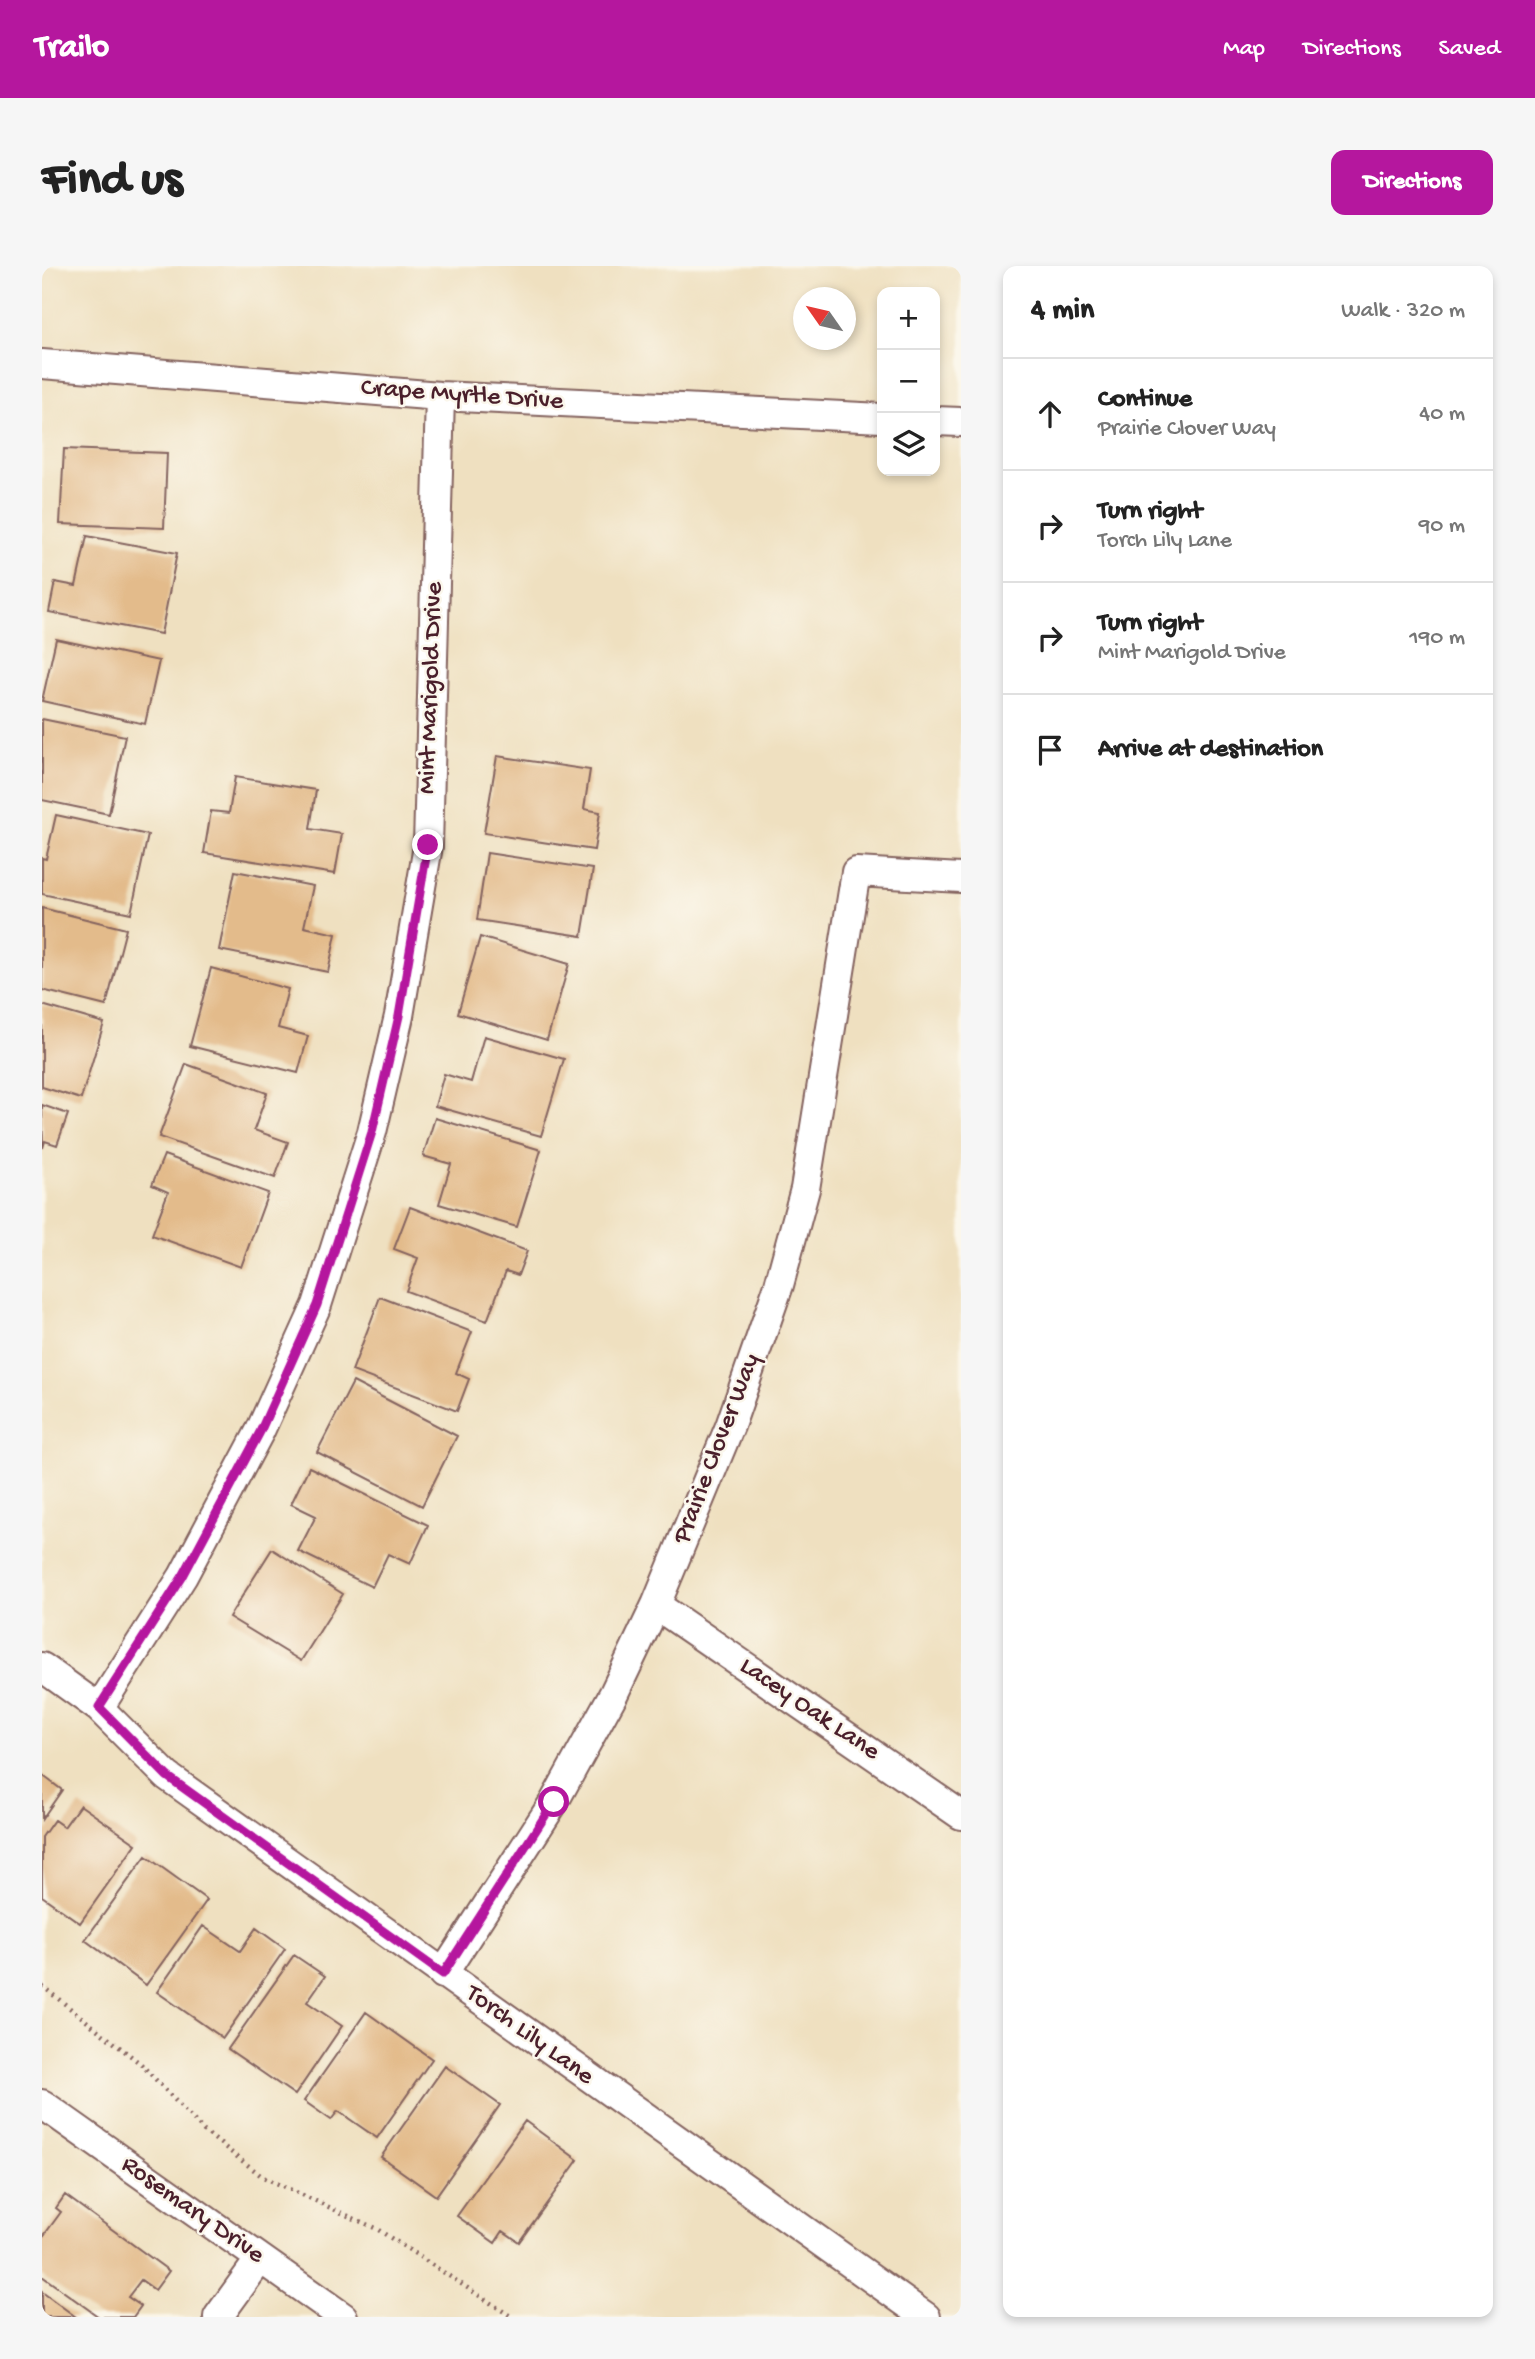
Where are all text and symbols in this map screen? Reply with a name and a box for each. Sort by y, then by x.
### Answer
text: Trailo [35,30,109,68]
text: Map [1223,35,1265,64]
text: Directions [1303,35,1401,64]
text: Saved [1439,35,1500,64]
button: Directions [1331,150,1493,215]
text: Find us [42,153,182,211]
north arrow [793,287,856,350]
map controls [877,287,940,476]
button: + [877,287,940,350]
text: 4 min [1031,294,1094,329]
text: Walk · 320 m [1341,298,1465,325]
button: − [877,350,940,413]
street label: Crape Myrtle Drive [360,373,565,419]
text: Continue [1098,385,1192,416]
icon: ahead [1031,395,1069,433]
text: 40 m [1419,401,1465,428]
button: layers [877,413,940,476]
text: Prairie Clover Way [1098,416,1276,443]
text: Turn right [1098,497,1202,528]
icon: right [1031,507,1069,545]
text: 90 m [1419,513,1465,540]
text: Torch Lily Lane [1098,528,1232,555]
street label: Mint Marigold Drive [413,581,451,795]
text: Turn right [1098,609,1202,640]
icon: right [1031,619,1069,657]
text: 190 m [1409,625,1465,652]
text: Mint Marigold Drive [1098,640,1286,667]
icon: arrive [1031,731,1069,769]
text: Arrive at destination [1098,735,1323,766]
route end [412,829,443,860]
street label: Prairie Clover Way [667,1349,769,1549]
street label: Lacey Oak Lane [733,1652,886,1769]
route start [538,1786,569,1817]
street label: Torch Lily Lane [457,1978,600,2093]
street label: Rosemary Drive [114,2150,270,2272]

